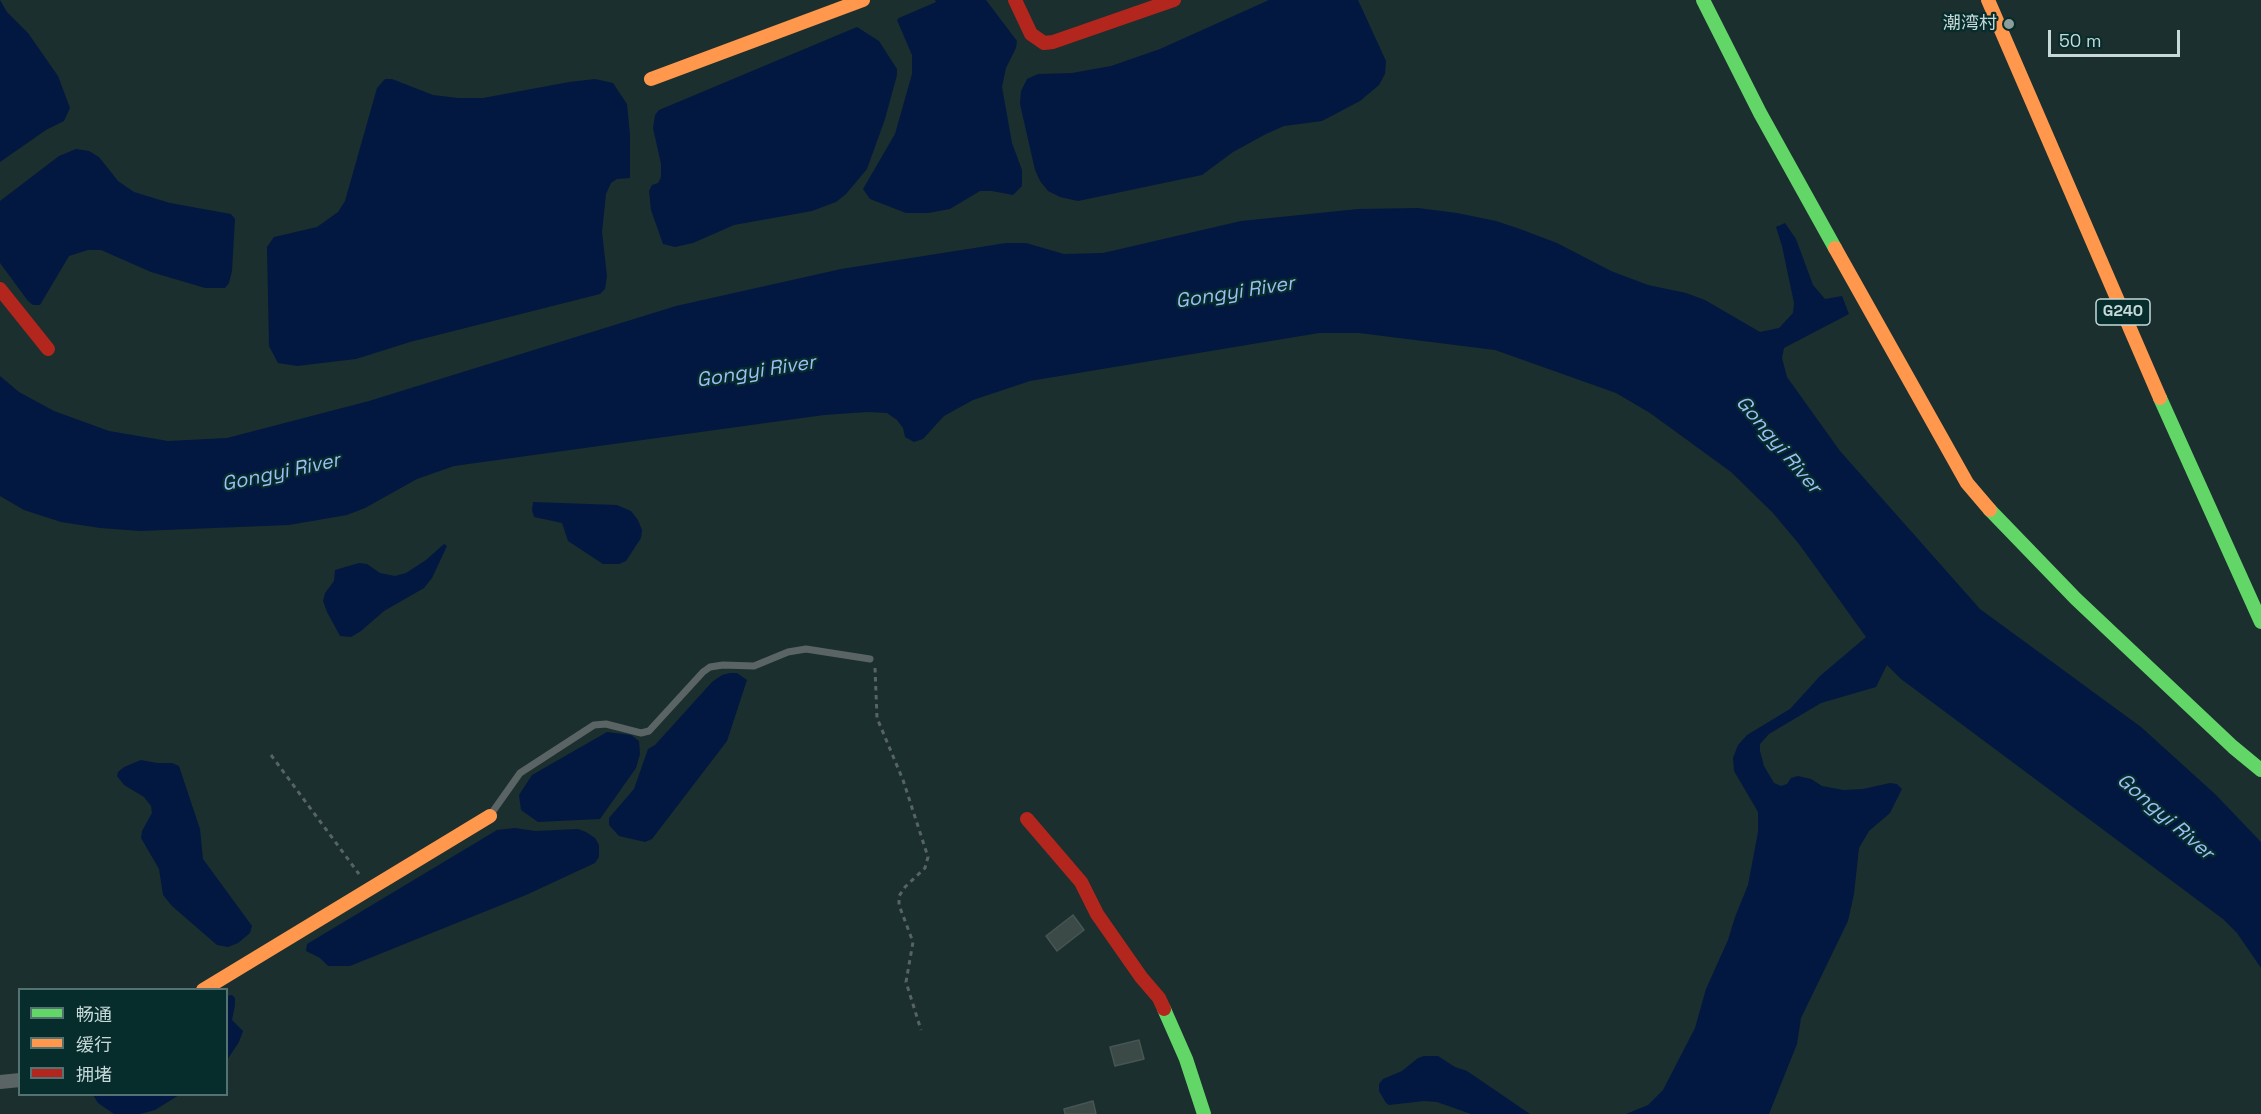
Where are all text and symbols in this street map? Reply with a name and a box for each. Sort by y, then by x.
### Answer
place label: 潮湾村 [1943,13,1997,35]
marker: 潮湾村 [2002,17,2016,31]
scale bar [2051,18,2183,56]
text: 50 m [2059,29,2101,52]
water label: Gongyi River [1174,272,1296,314]
road number: G240 [2096,299,2150,325]
water label: Gongyi River [695,351,817,393]
water label: Gongyi River [1730,391,1826,499]
water label: Gongyi River [220,449,342,497]
water label: Gongyi River [2112,769,2218,865]
legend [18,988,228,1096]
text: 畅通 [76,1003,112,1026]
text: 缓行 [76,1033,112,1056]
text: 拥堵 [76,1063,112,1086]

